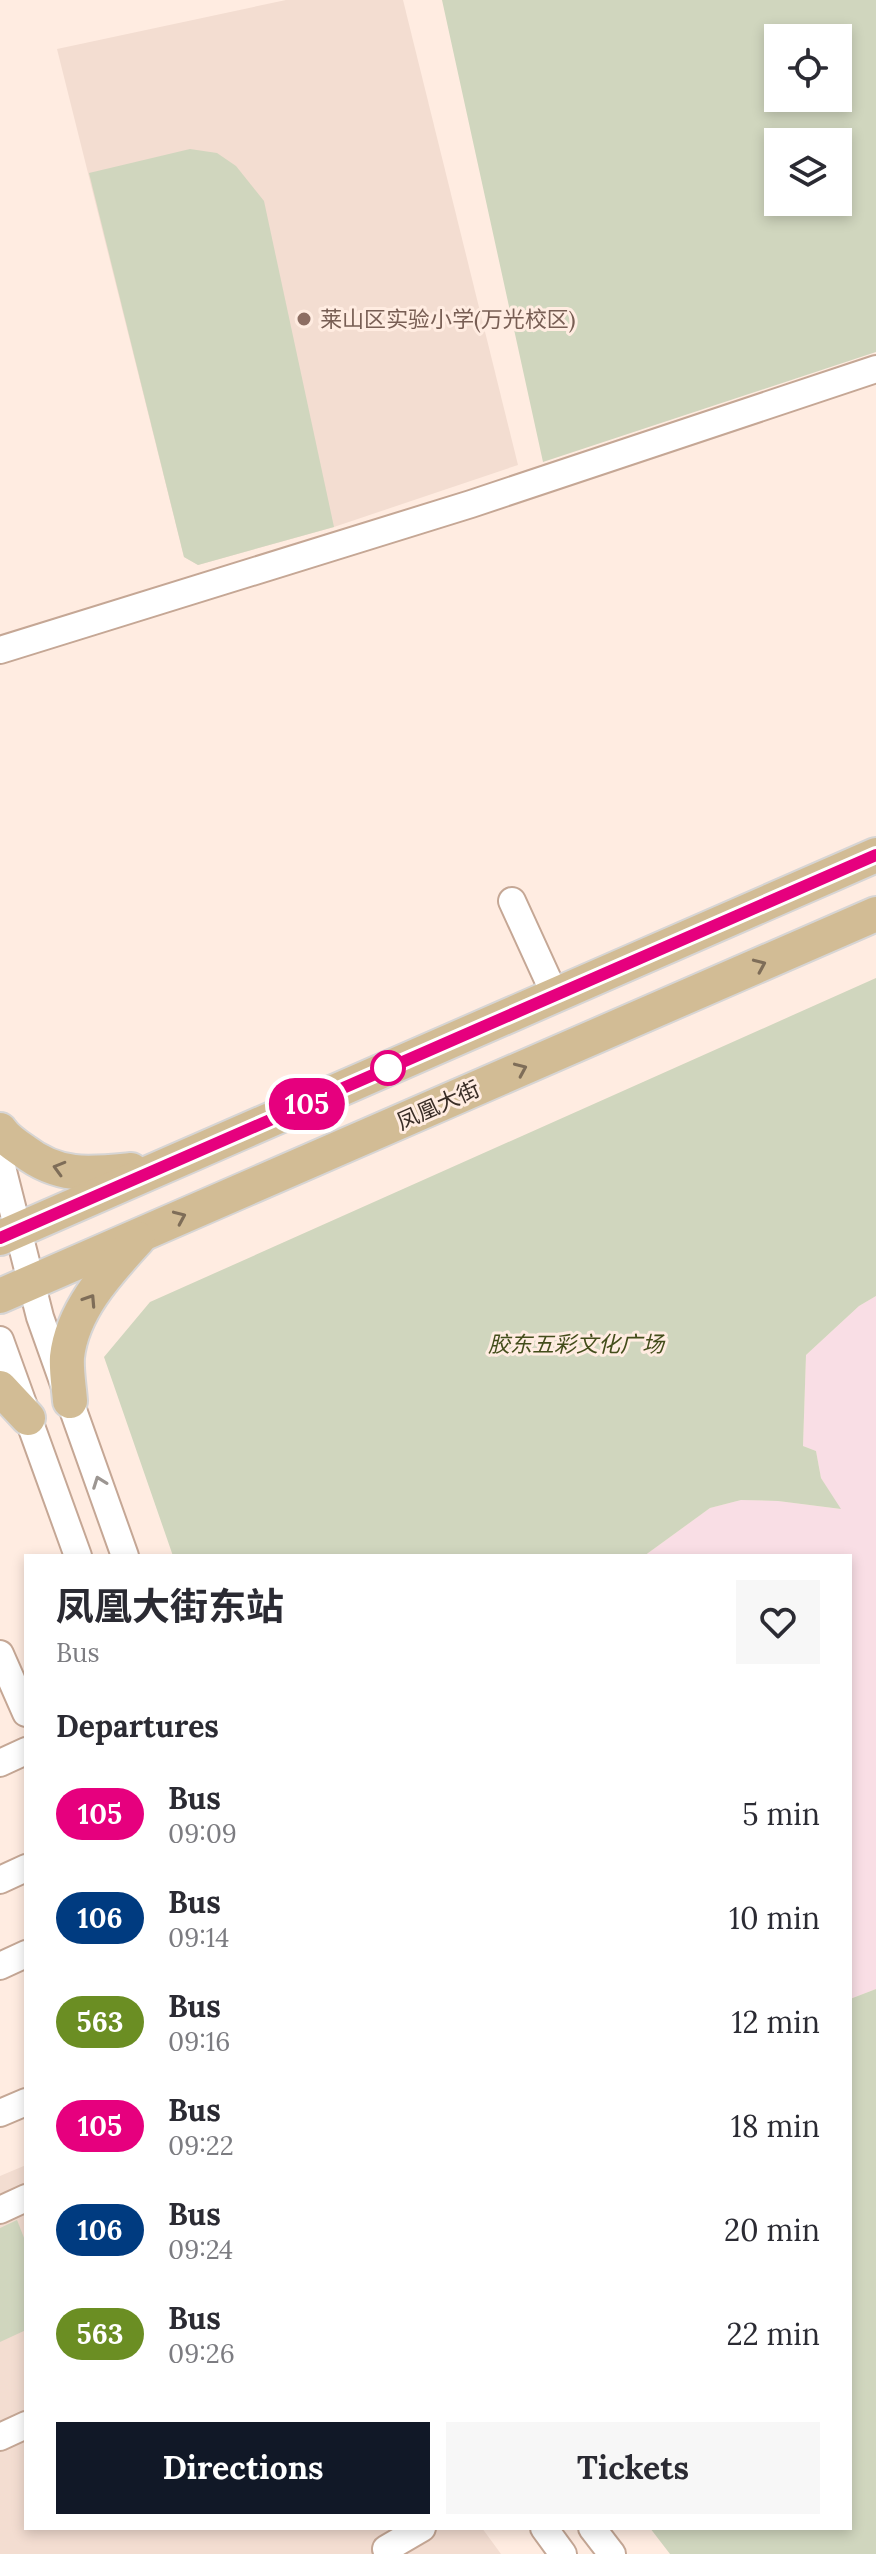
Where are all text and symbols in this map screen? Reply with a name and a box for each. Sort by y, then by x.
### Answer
map controls [764,24,852,216]
button: locate [764,24,852,112]
button: layers [764,128,852,216]
place label: 莱山区实验小学(万光校区) [320,305,575,333]
marker: 莱山区实验小学(万光校区) [295,310,313,328]
one-way arrow [751,959,766,975]
unlabelled marker [371,1051,405,1085]
one-way arrow [513,1062,527,1078]
street label: 凤凰大街 [392,1074,484,1136]
line badge: 105 [261,1078,353,1130]
text: 105 [285,1086,329,1122]
one-way arrow [53,1161,66,1178]
one-way arrow [172,1211,186,1227]
one-way arrow [80,1294,95,1309]
park label: 胶东五彩文化广场 [488,1330,666,1358]
one-way arrow [92,1476,109,1490]
button: heart [736,1580,820,1664]
text: 凤凰大街东站 [56,1582,284,1630]
text: Bus [56,1636,100,1669]
text: Departures [56,1707,219,1745]
text: Bus [168,1779,221,1817]
text: 5 min [742,1795,820,1833]
text: 105 [78,1796,122,1832]
text: 09:09 [168,1817,237,1850]
text: Bus [168,1883,221,1921]
text: 10 min [729,1899,820,1937]
text: 106 [77,1900,123,1936]
text: 09:14 [168,1921,229,1954]
text: Bus [168,1987,221,2025]
text: 12 min [732,2003,820,2041]
text: 563 [77,2004,123,2040]
text: 09:16 [168,2025,230,2058]
text: Bus [168,2091,221,2129]
text: 18 min [731,2107,820,2145]
text: 105 [78,2108,122,2144]
text: 09:22 [168,2129,234,2162]
text: Bus [168,2195,221,2233]
text: 20 min [724,2211,820,2249]
text: 106 [77,2212,123,2248]
text: 09:24 [168,2233,233,2266]
text: Bus [168,2299,221,2337]
text: 22 min [726,2315,820,2353]
text: 563 [77,2316,123,2352]
text: 09:26 [168,2337,235,2370]
button: Directions [56,2422,430,2514]
button: Tickets [446,2422,820,2514]

